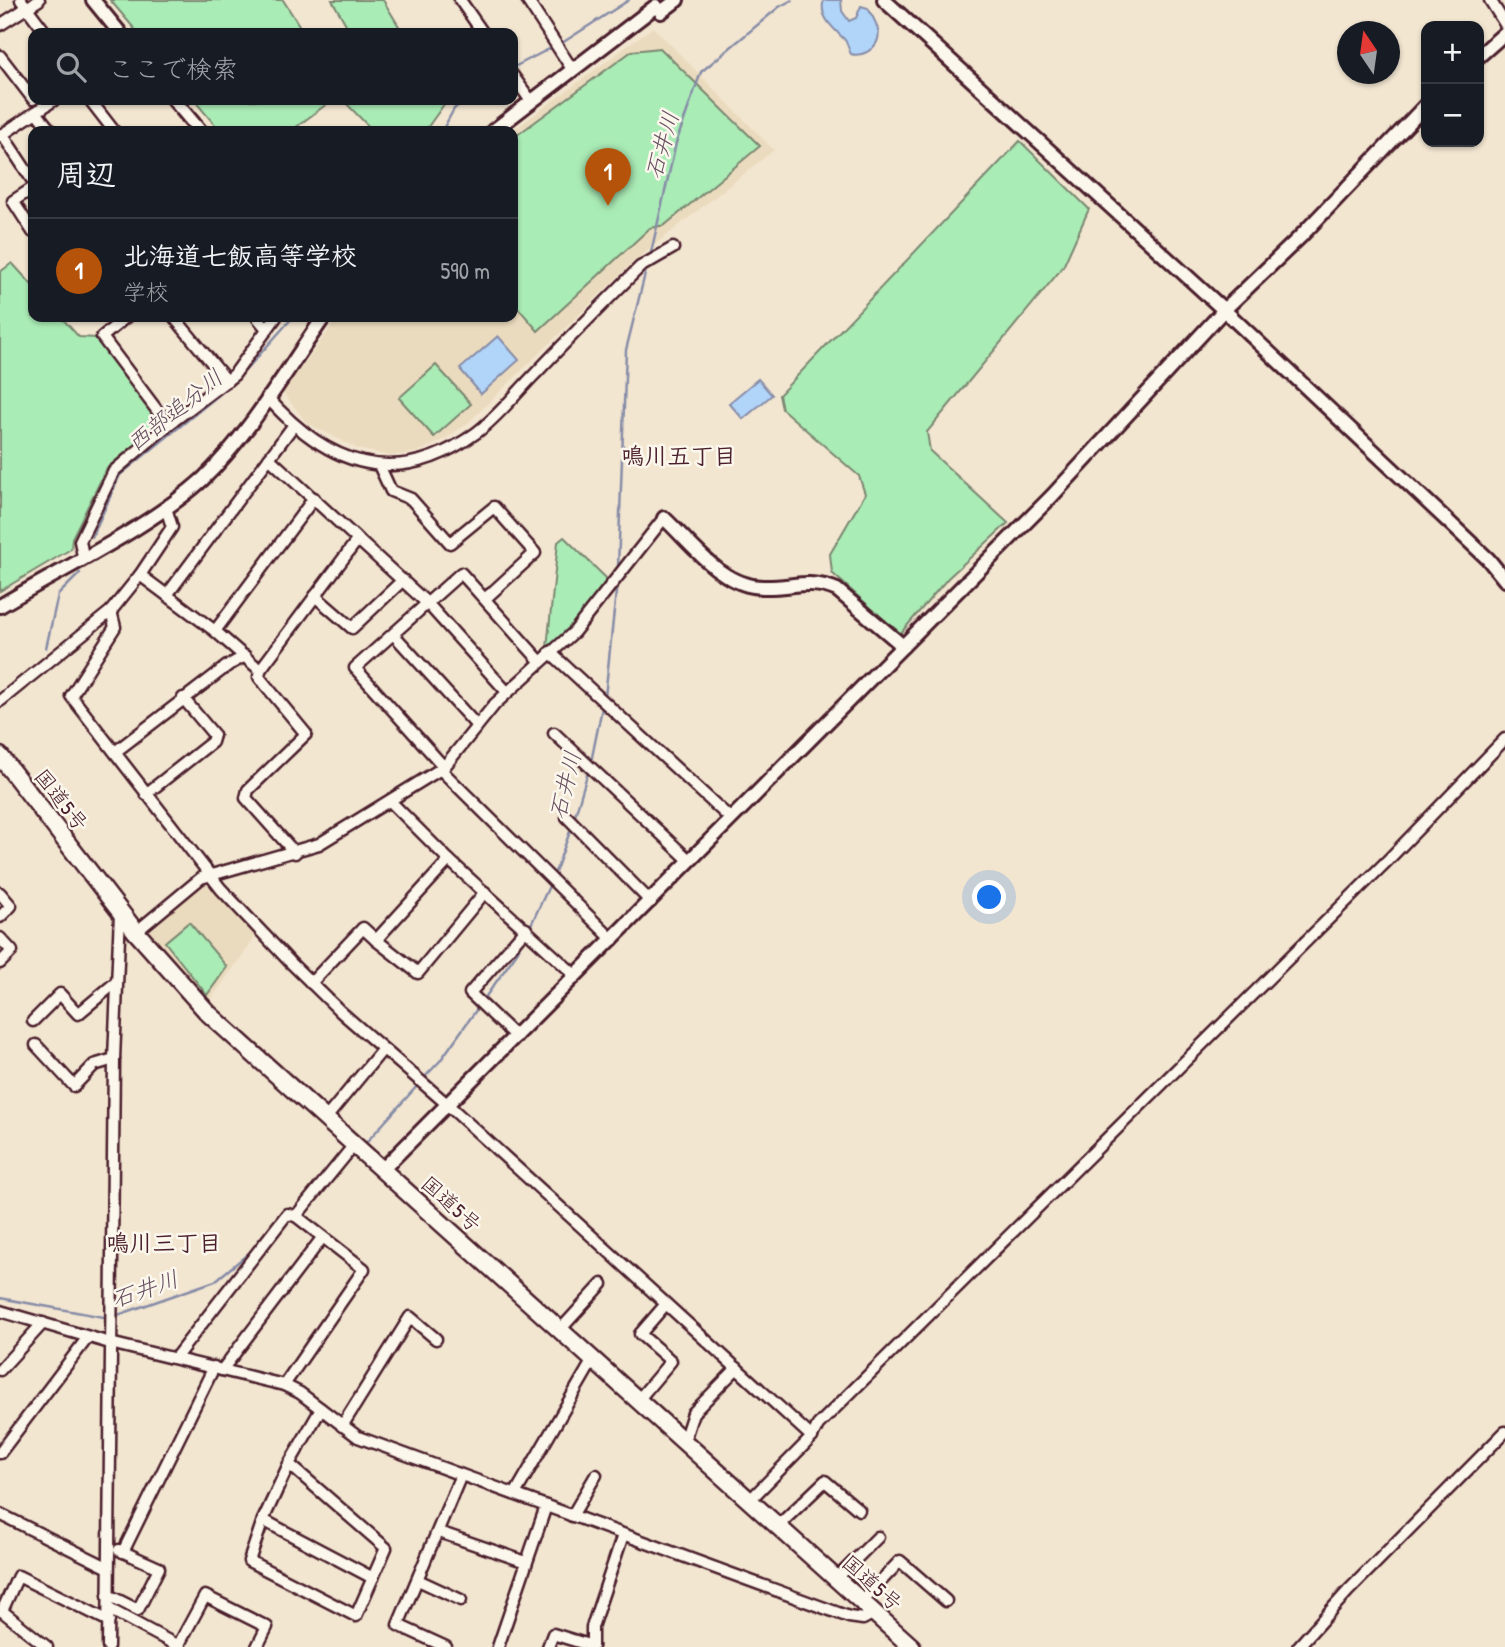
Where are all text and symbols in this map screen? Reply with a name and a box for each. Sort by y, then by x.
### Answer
north arrow [1337,21,1400,84]
map controls [1421,21,1484,147]
button: + [1421,21,1484,84]
search box [28,28,518,105]
icon: search [52,48,90,86]
text: ここで検索 [108,51,238,86]
button: − [1421,84,1484,147]
water label: 石井川 [637,107,686,182]
pin: 1 [585,148,631,206]
text: 周辺 [56,154,116,194]
text: 北海道七飯高等学校 [123,238,357,273]
text: 1 [75,255,83,286]
text: 590 m [441,255,490,286]
text: 学校 [123,276,169,307]
water label: 西部追分川 [120,361,229,458]
district label: 鳴川五丁目 [622,440,737,471]
water label: 石井川 [541,748,588,822]
street label: 国道5号 [28,762,95,837]
your location [972,880,1006,914]
street label: 国道5号 [415,1169,488,1238]
district label: 鳴川三丁目 [107,1227,222,1258]
water label: 石井川 [107,1263,183,1314]
street label: 国道5号 [836,1548,909,1617]

